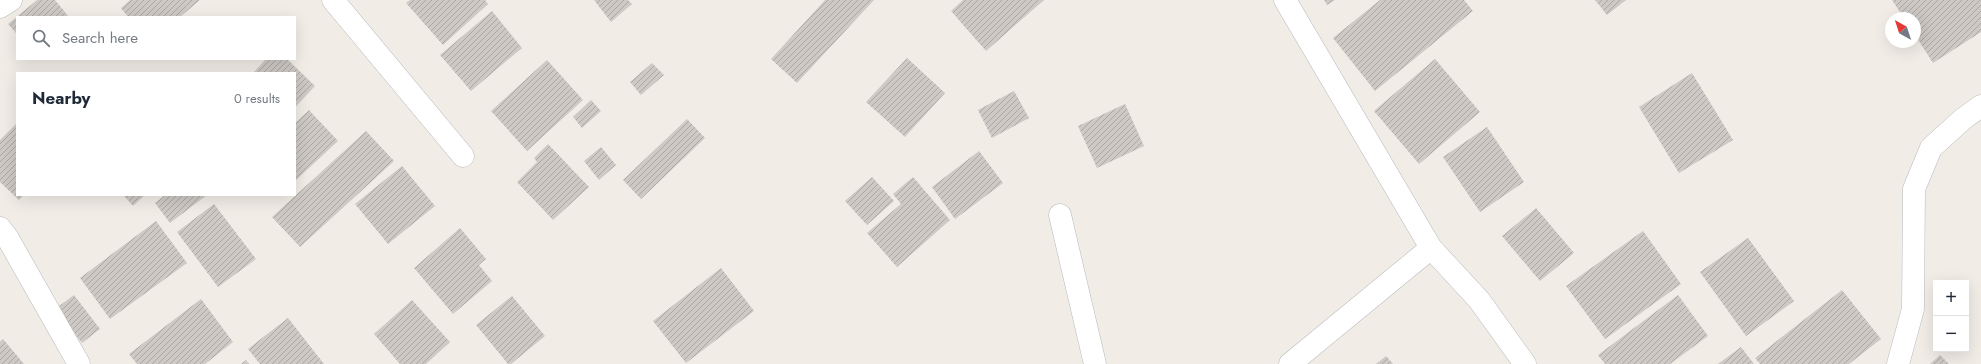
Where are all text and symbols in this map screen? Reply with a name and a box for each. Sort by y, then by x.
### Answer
north arrow [1885,12,1921,48]
search box [16,16,296,60]
icon: search [30,27,52,49]
text: Search here [62,27,138,49]
text: Nearby [32,86,90,110]
text: 0 results [234,89,280,108]
map controls [1933,280,1969,352]
button: + [1933,280,1969,316]
button: − [1933,316,1969,352]

